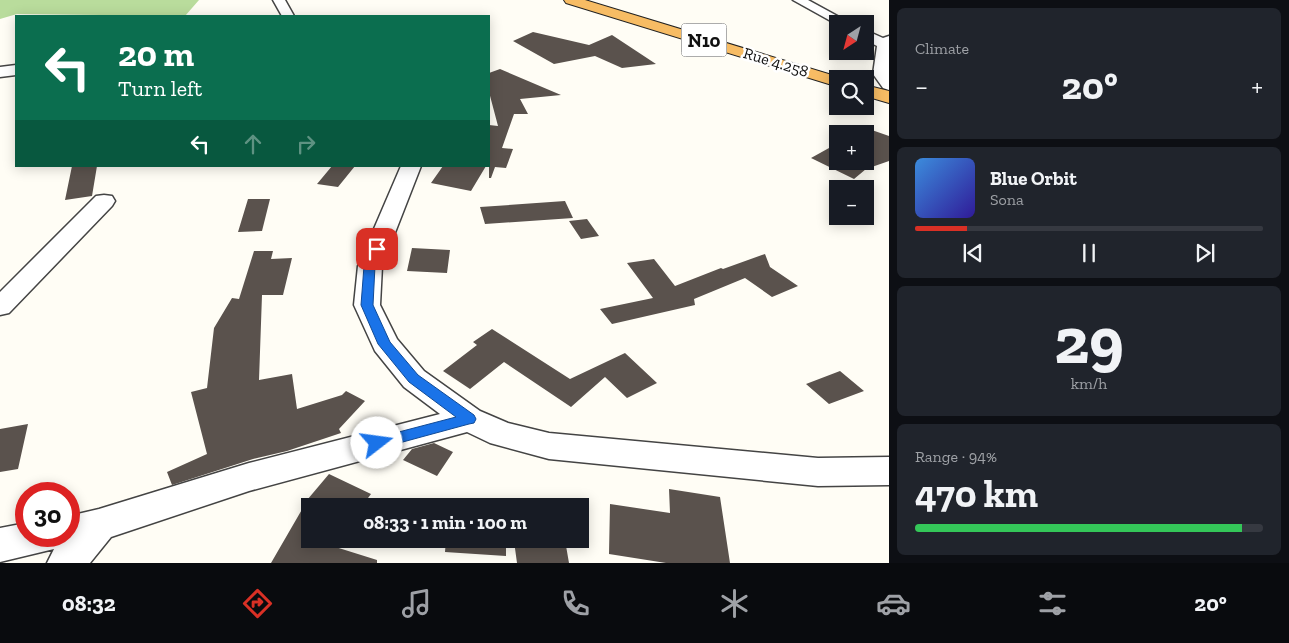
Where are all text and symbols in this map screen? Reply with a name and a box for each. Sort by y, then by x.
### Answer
north arrow [829,15,874,60]
map controls [829,15,874,225]
road number: N10 [682,24,726,56]
text: 20 m [118,33,194,75]
icon: left [35,35,100,100]
text: Climate [915,39,969,58]
street label: Rue 4.258 [741,43,811,81]
text: 20° [1062,63,1118,109]
button: search [829,70,874,115]
text: − [915,70,928,103]
text: + [1251,70,1263,103]
text: Turn left [118,75,202,102]
button: + [829,125,874,170]
icon: left [186,130,214,158]
icon: ahead [239,130,267,158]
icon: right [292,130,320,158]
text: Blue Orbit [990,167,1077,190]
button: − [829,180,874,225]
text: Sona [990,190,1024,209]
pin [356,228,398,270]
icon: arrive [363,235,391,263]
icon: previous [959,239,987,267]
icon: pause [1075,239,1103,267]
icon: next [1191,239,1219,267]
text: 29 [1054,302,1124,380]
text: km/h [1071,374,1107,393]
position arrow [350,416,402,468]
text: Range · 94% [915,447,997,466]
text: 470 km [915,471,1038,517]
speed limit sign: 30 [15,482,80,547]
text: 08:33 · 1 min · 100 m [363,511,527,534]
icon: directions [240,586,275,621]
icon: music [399,586,434,621]
icon: phone [558,586,593,621]
icon: climate [717,586,752,621]
icon: car [876,586,911,621]
icon: filters [1035,586,1070,621]
text: 08:32 [62,590,116,617]
text: 20° [1194,590,1227,617]

